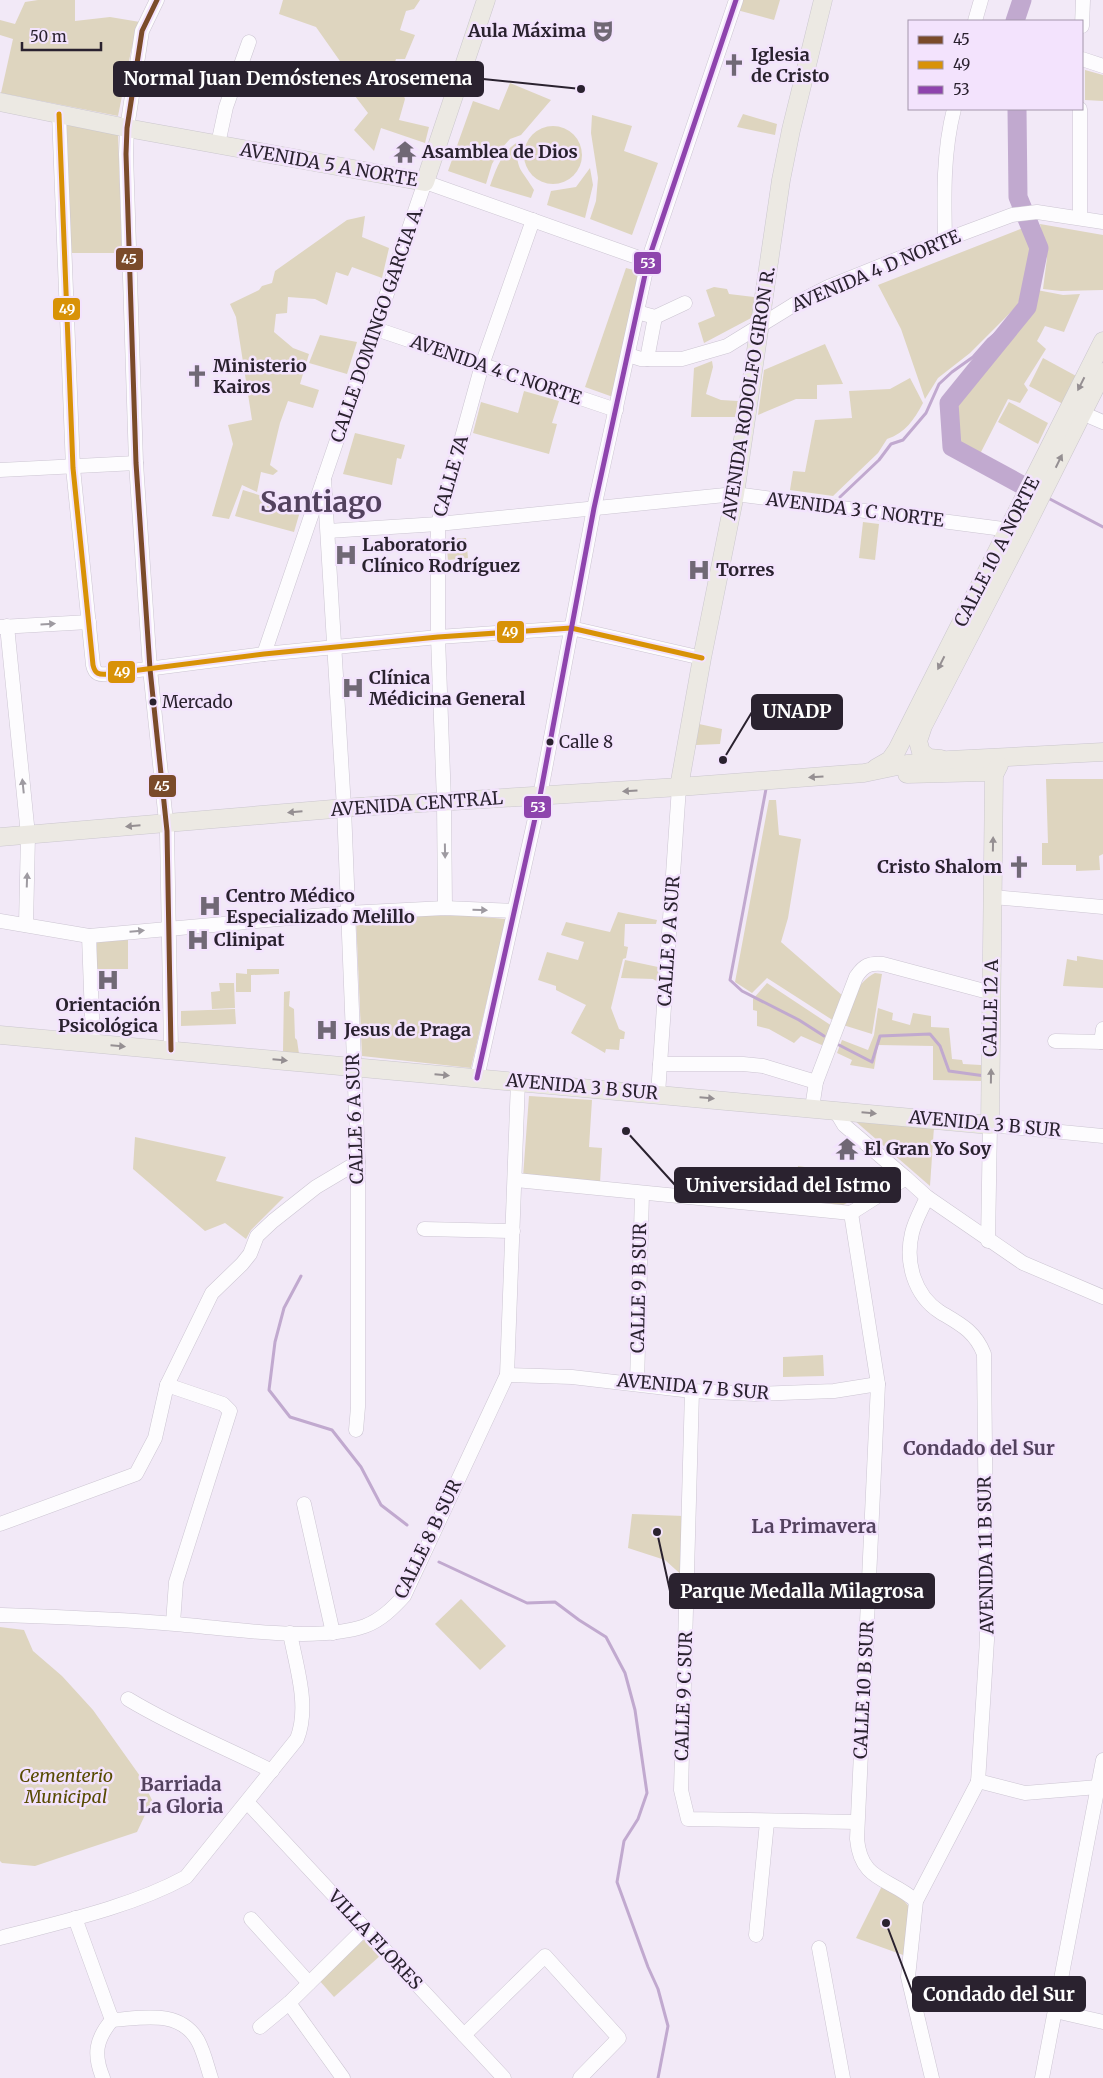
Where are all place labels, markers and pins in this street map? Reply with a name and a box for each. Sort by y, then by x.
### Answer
theatre icon: Aula Máxima [590,18,616,44]
place label: Aula Máxima [467,19,586,42]
place label: Iglesia de Cristo [751,43,829,87]
church icon: Iglesia de Cristo [721,52,747,78]
callout: Normal Juan Demóstenes Arosemena [114,62,483,96]
temple icon: Asamblea de Dios [392,139,418,165]
place label: Asamblea de Dios [421,140,578,163]
place label: Ministerio Kairos [213,354,307,398]
church icon: Ministerio Kairos [184,363,210,389]
place label: Laboratorio Clínico Rodríguez [362,533,520,577]
hospital icon: Laboratorio Clínico Rodríguez [333,542,359,568]
hospital icon: Torres [686,557,712,583]
place label: Torres [716,558,775,581]
place label: Clínica Médicina General [369,666,525,710]
hospital icon: Clínica Médicina General [340,675,366,701]
place label: Mercado [162,691,233,713]
callout: UNADP [752,695,842,729]
marker: Mercado [148,697,158,707]
place label: Calle 8 [559,731,613,753]
marker: Calle 8 [545,737,555,747]
church icon: Cristo Shalom [1006,854,1032,880]
place label: Cristo Shalom [877,855,1002,878]
place label: Centro Médico Especializado Melillo [226,884,415,928]
hospital icon: Centro Médico Especializado Melillo [197,893,223,919]
hospital icon: Clinipat [185,927,211,953]
place label: Clinipat [214,928,285,951]
hospital icon: Orientación Psicológica [95,967,121,993]
place label: Orientación Psicológica [56,993,160,1037]
hospital icon: Jesus de Praga [314,1017,340,1043]
place label: Jesus de Praga [343,1018,471,1041]
temple icon: El Gran Yo Soy [834,1136,860,1162]
place label: El Gran Yo Soy [864,1137,991,1160]
callout: Universidad del Istmo [675,1168,900,1202]
callout: Parque Medalla Milagrosa [670,1574,934,1608]
callout: Condado del Sur [913,1977,1085,2011]

